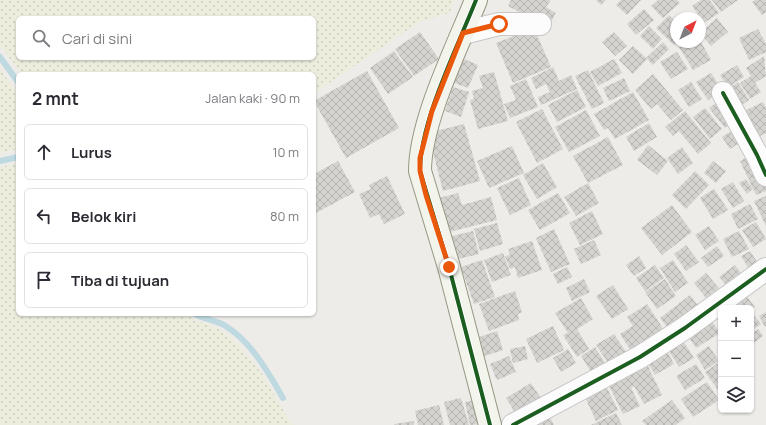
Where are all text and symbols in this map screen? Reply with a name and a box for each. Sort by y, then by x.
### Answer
north arrow [670,12,706,48]
route start [490,15,508,33]
search box [16,16,316,60]
icon: search [30,27,52,49]
text: Cari di sini [62,28,132,49]
text: 2 mnt [32,87,79,110]
text: Jalan kaki · 90 m [205,89,300,107]
icon: ahead [33,141,55,163]
text: Lurus [71,142,112,163]
text: 10 m [272,143,299,161]
icon: left [33,205,55,227]
text: Belok kiri [71,206,137,227]
text: 80 m [270,207,299,225]
route end [440,258,458,276]
icon: arrive [33,269,55,291]
text: Tiba di tujuan [71,270,169,291]
map controls [718,305,754,413]
button: + [718,305,754,341]
button: − [718,341,754,377]
button: layers [718,377,754,413]

